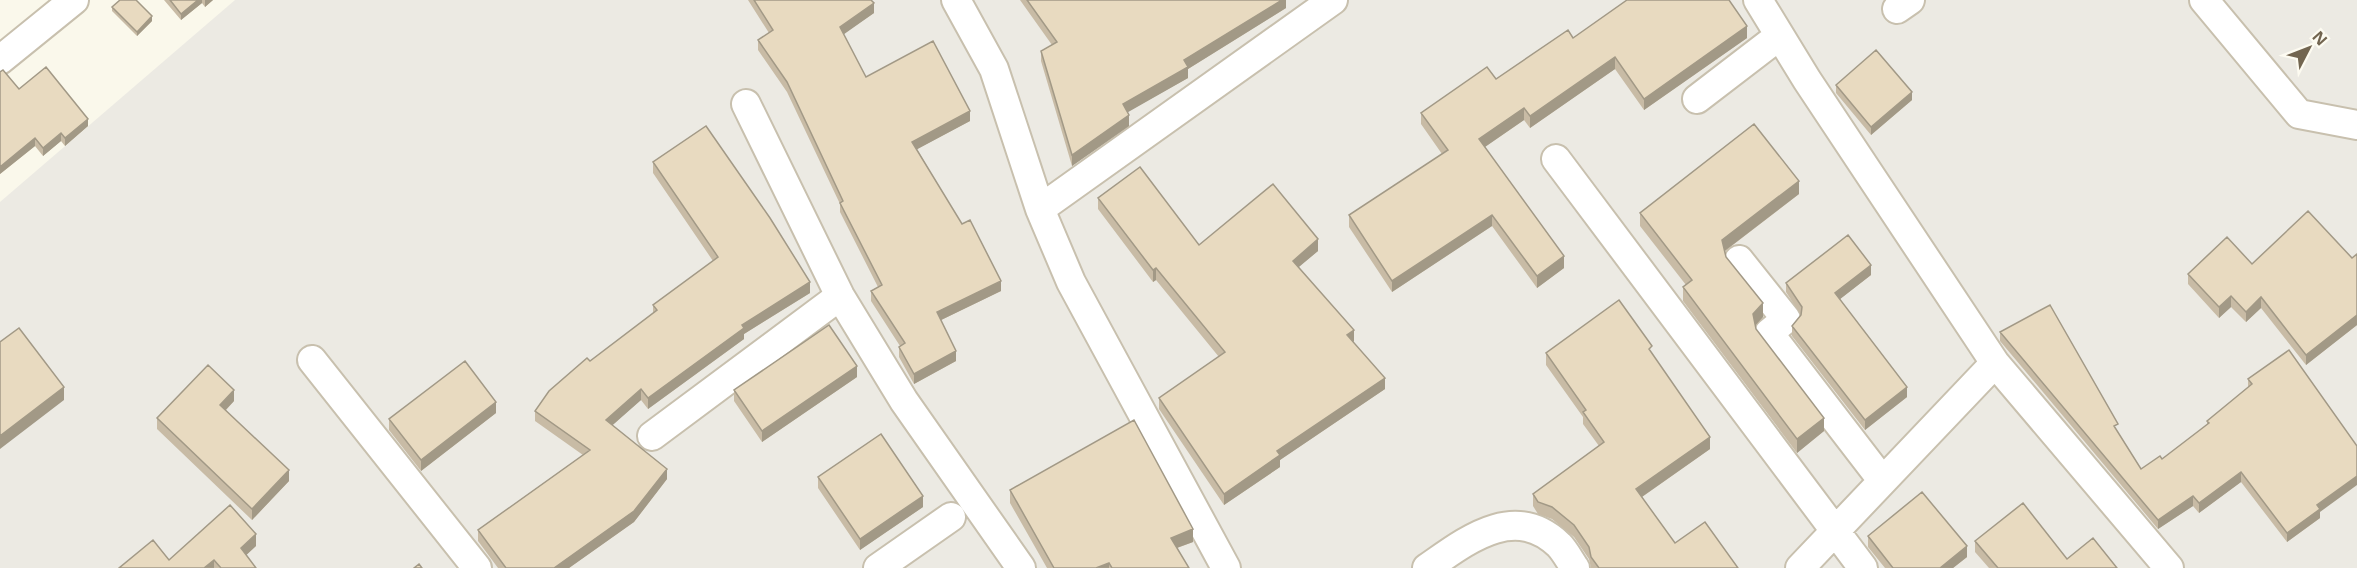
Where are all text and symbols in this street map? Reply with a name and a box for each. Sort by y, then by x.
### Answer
north arrow [2279,18,2339,78]
text: N [2308,26,2333,50]

